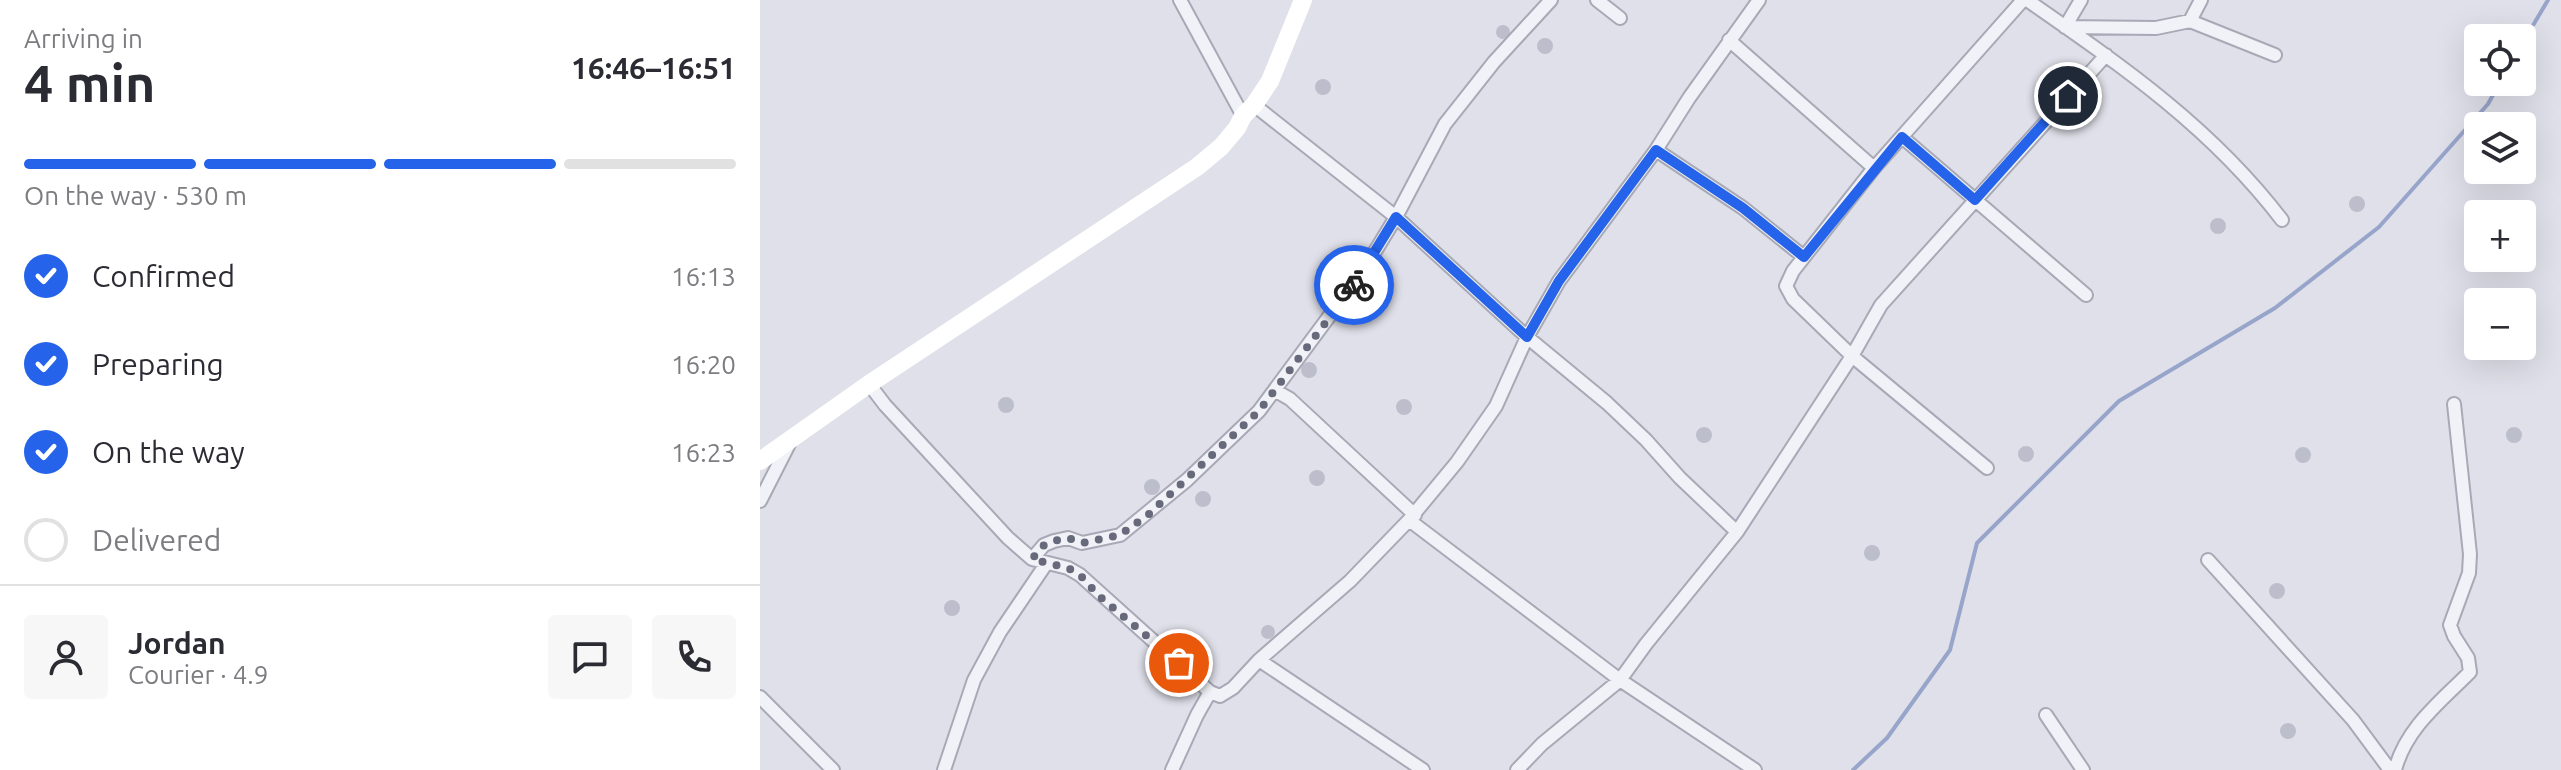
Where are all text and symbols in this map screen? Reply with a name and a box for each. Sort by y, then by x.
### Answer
text: Arriving in [24,24,143,53]
map controls [2464,24,2536,360]
button: locate [2464,24,2536,96]
text: 16:46–16:51 [571,51,736,85]
text: 4 min [24,54,155,112]
pin [2034,62,2102,130]
icon: home [2046,74,2090,118]
button: layers [2464,112,2536,184]
text: On the way · 530 m [24,181,247,210]
button: + [2464,200,2536,272]
courier [1314,245,1394,325]
icon: check [24,254,68,298]
text: Confirmed [92,259,235,293]
text: 16:13 [671,262,736,291]
icon: bike [1332,263,1376,307]
button: − [2464,288,2536,360]
icon: check [24,342,68,386]
text: Preparing [92,347,224,381]
text: 16:20 [671,350,736,379]
icon: check [24,430,68,474]
text: On the way [92,435,245,469]
text: 16:23 [671,438,736,467]
text: Delivered [92,523,221,557]
button: person [24,615,108,699]
button: chat [548,615,632,699]
button: phone [652,615,736,699]
text: Jordan [128,626,226,660]
pin [1145,629,1213,697]
icon: bag [1157,641,1201,685]
text: Courier · 4.9 [128,660,268,689]

